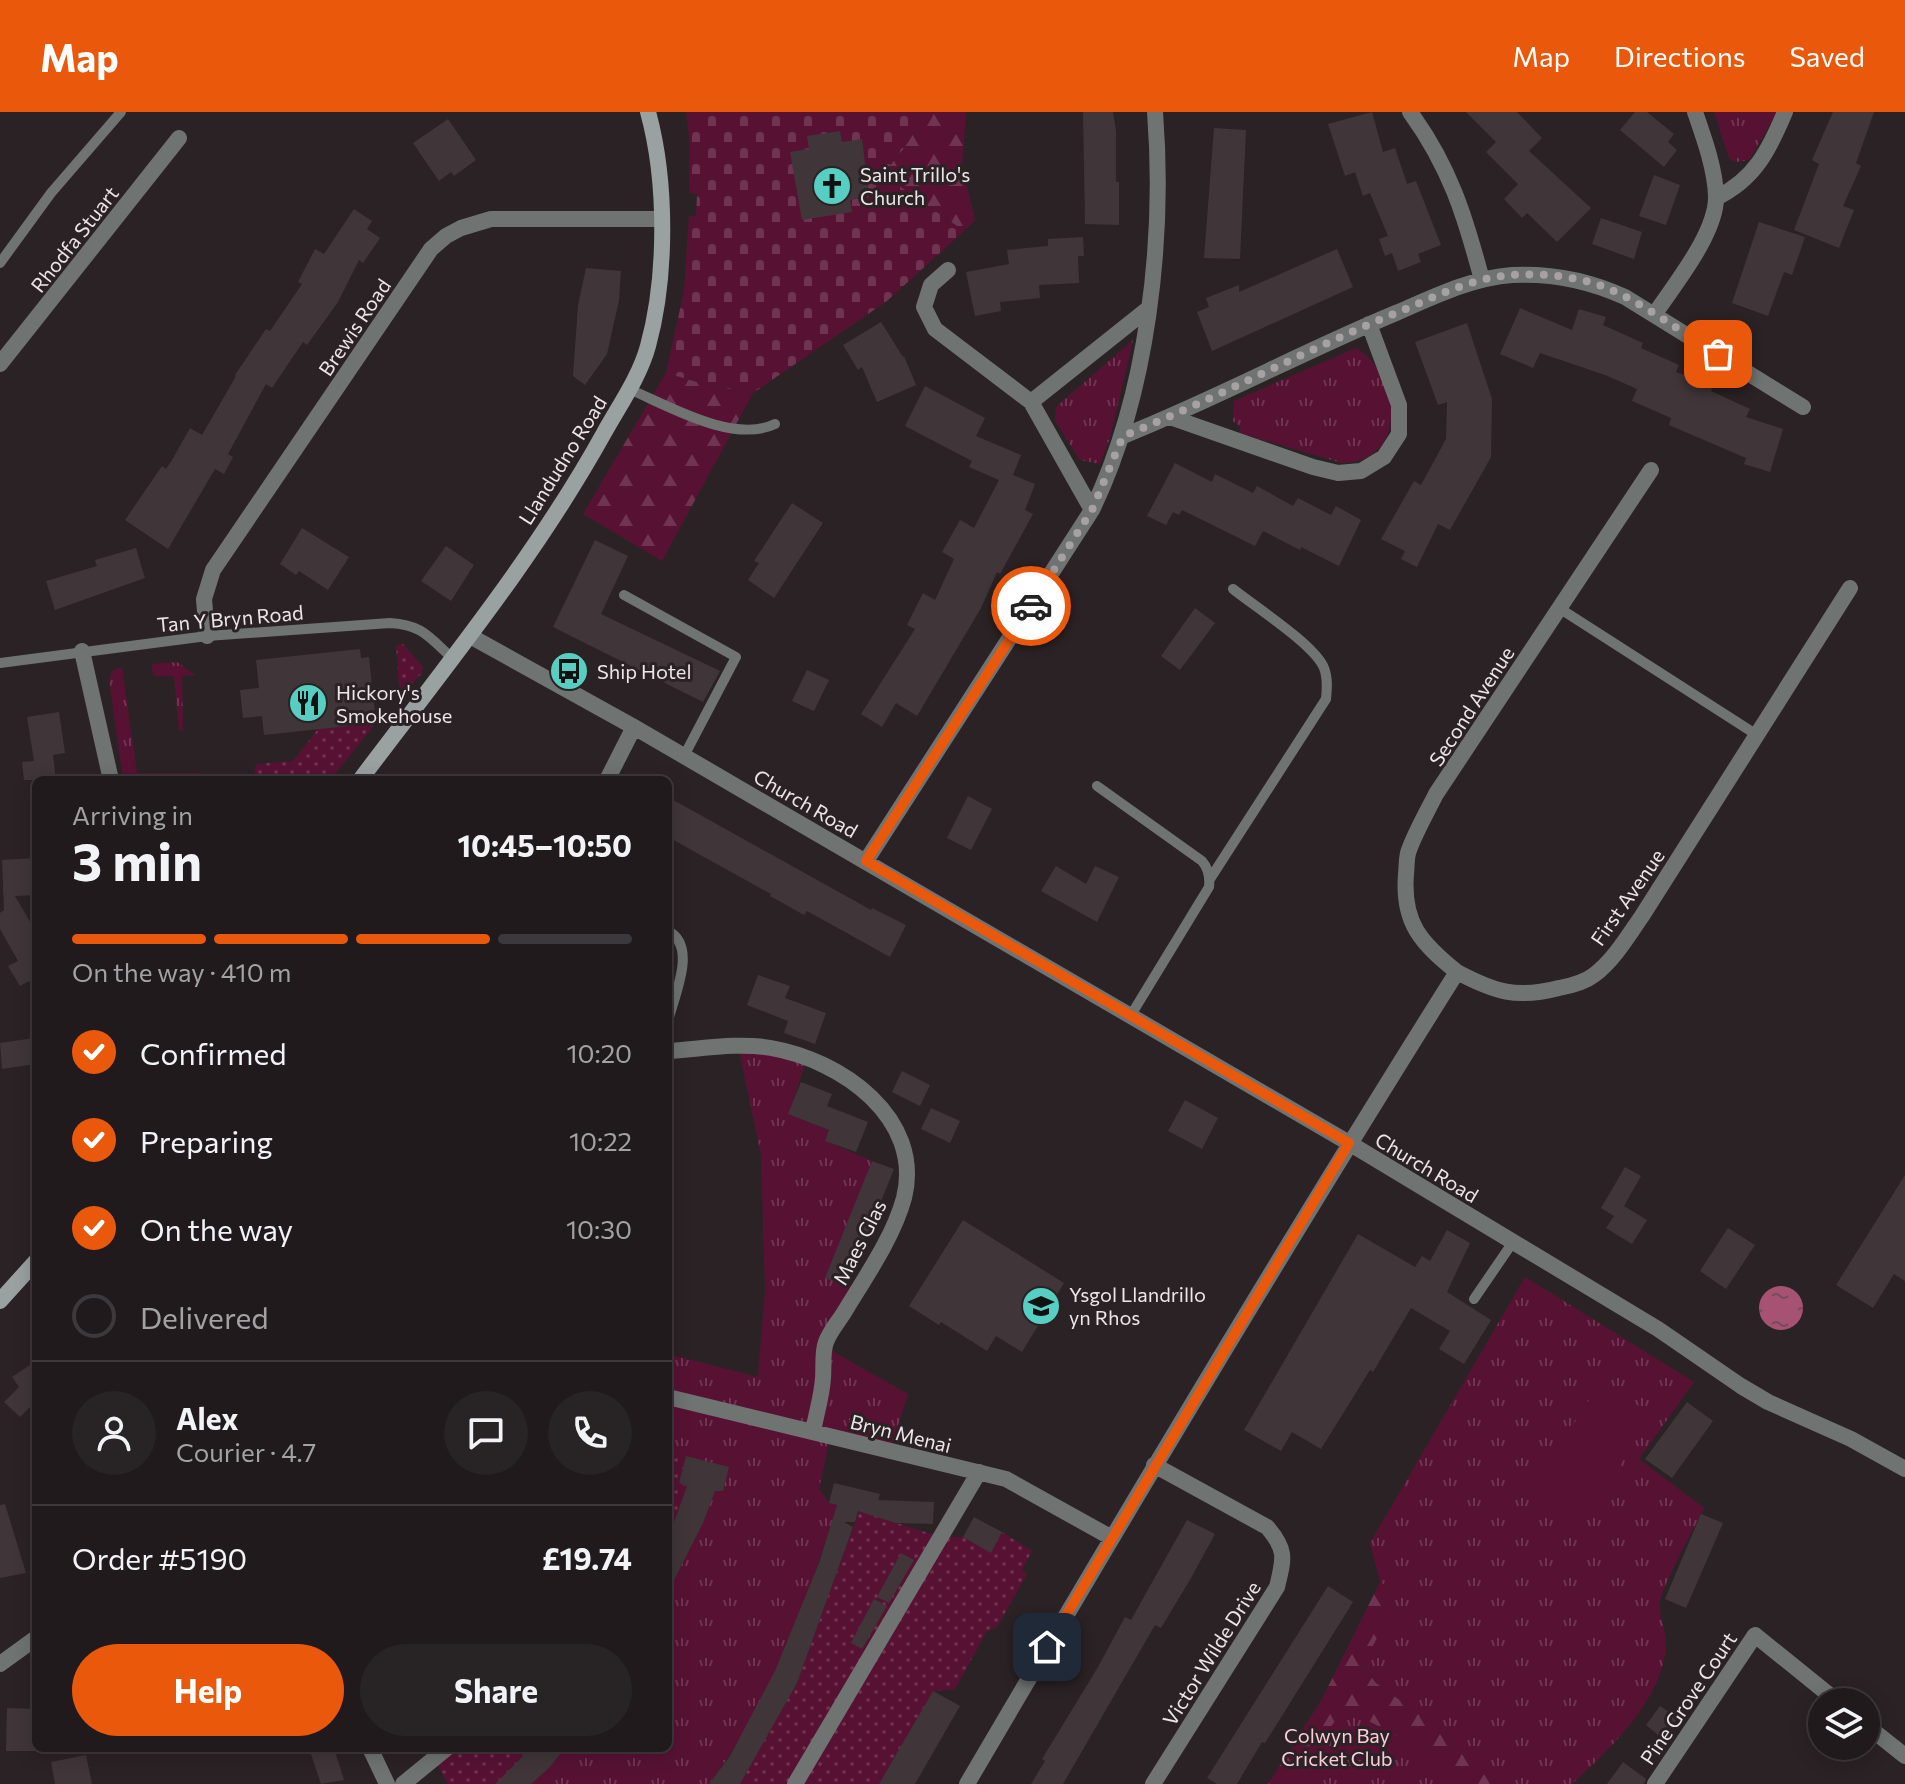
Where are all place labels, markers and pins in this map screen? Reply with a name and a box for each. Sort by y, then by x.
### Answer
place label: Saint Trillo's Church [860,162,970,209]
church icon: Saint Trillo's Church [811,165,853,207]
pin [1684,320,1752,388]
bus stop icon: Ship Hotel [548,650,590,692]
place label: Ship Hotel [597,659,691,683]
place label: Hickory's Smokehouse [336,680,452,727]
restaurant icon: Hickory's Smokehouse [287,682,329,724]
place label: Ysgol Llandrillo yn Rhos [1069,1282,1206,1329]
school or university icon: Ysgol Llandrillo yn Rhos [1020,1285,1062,1327]
pin [1013,1613,1081,1681]

